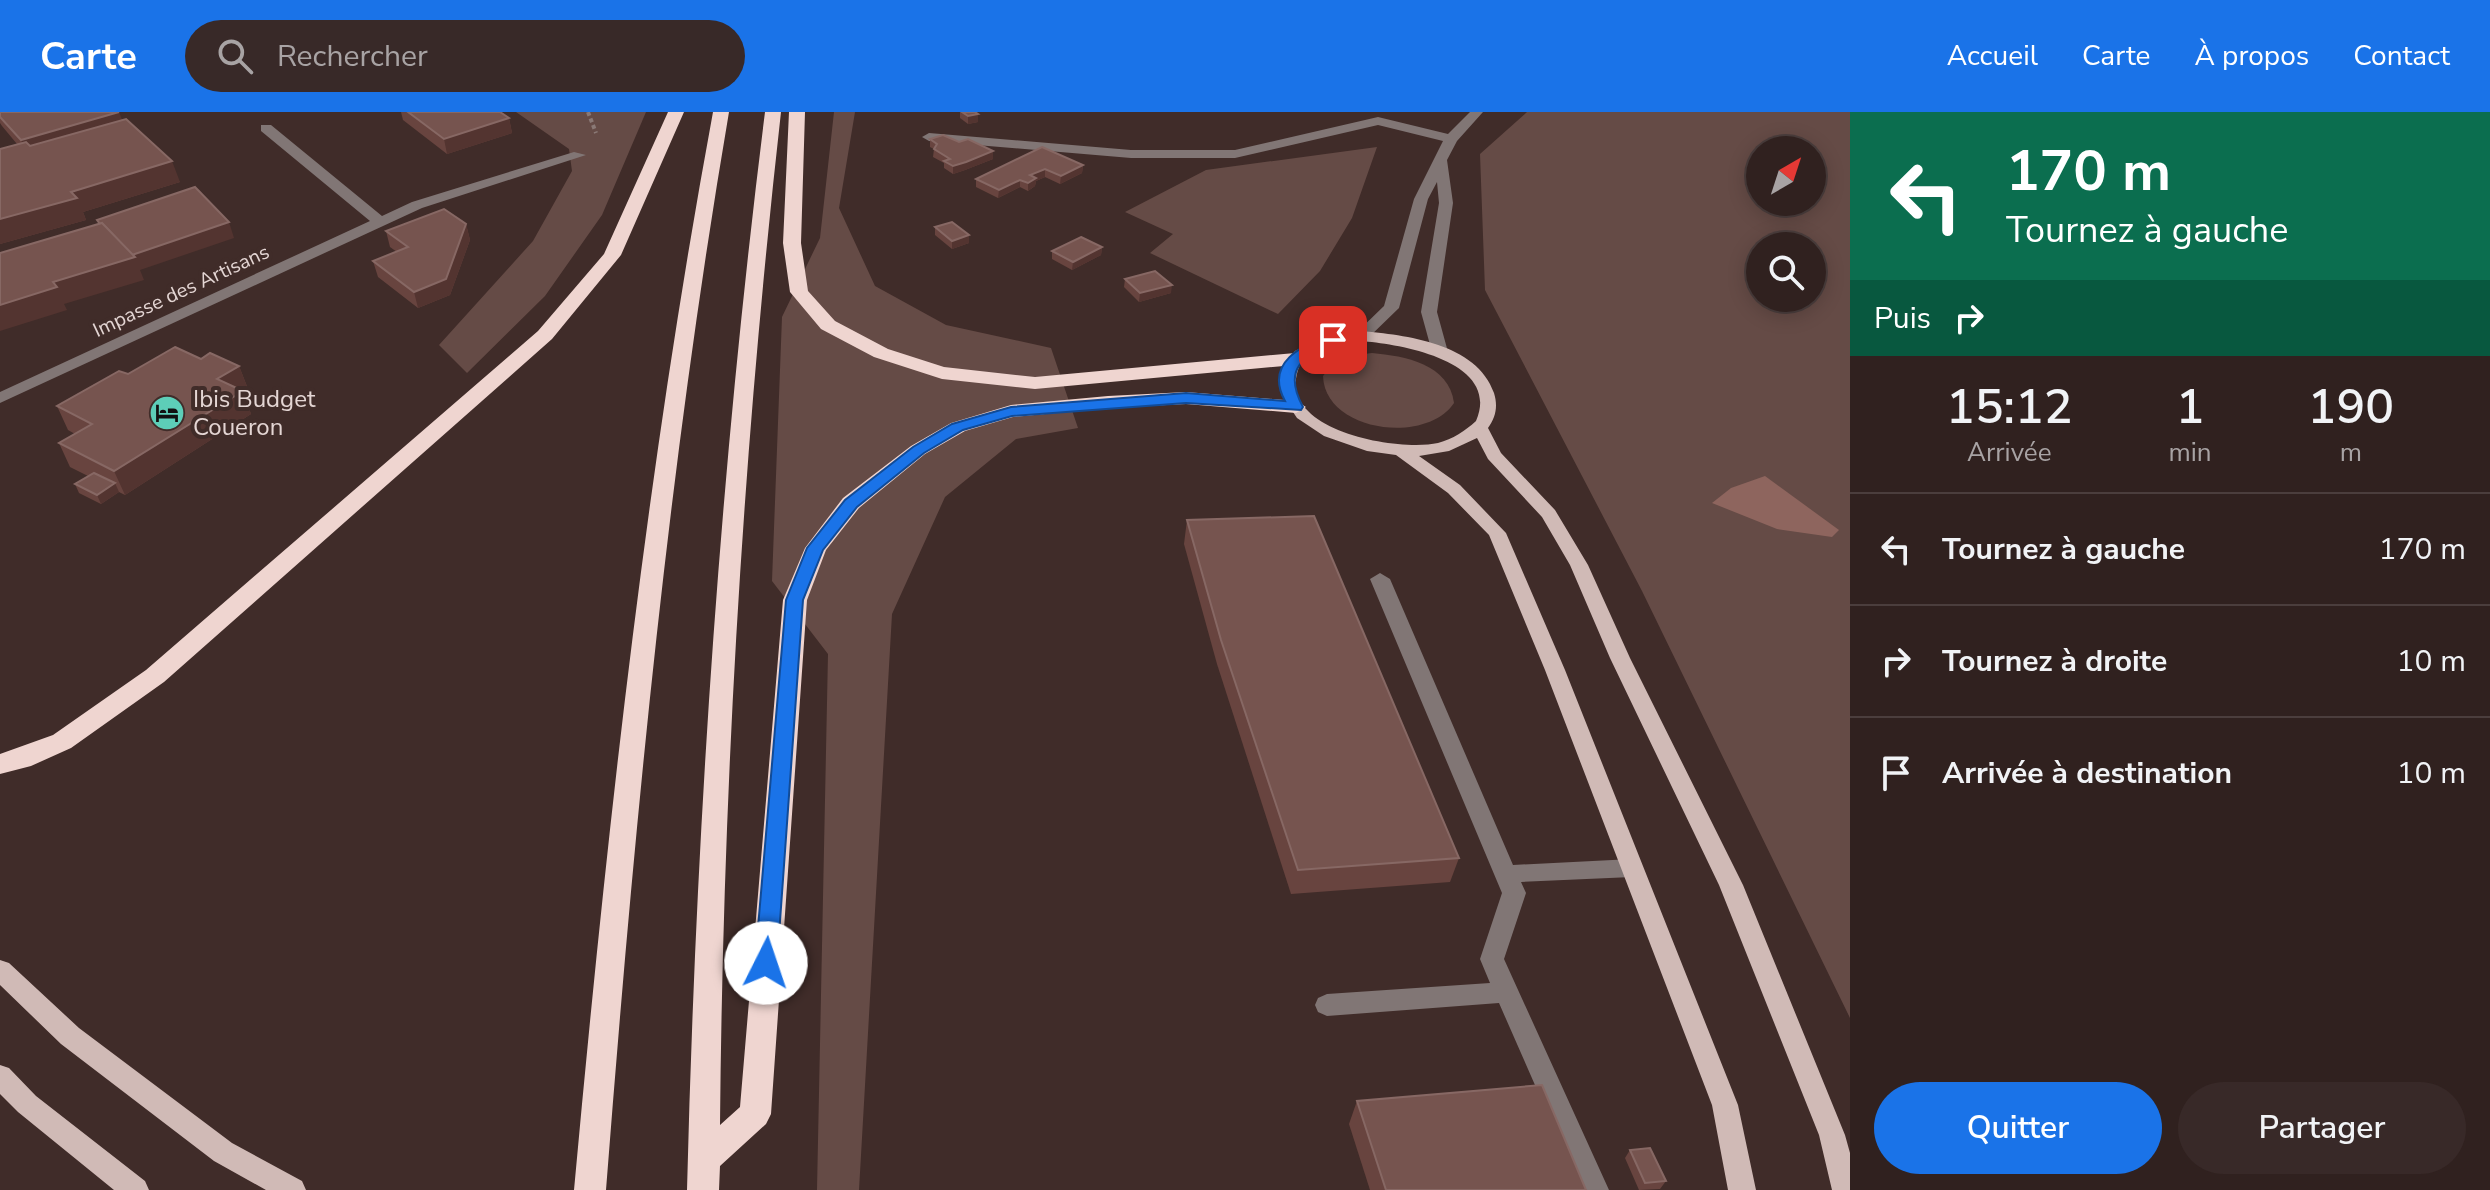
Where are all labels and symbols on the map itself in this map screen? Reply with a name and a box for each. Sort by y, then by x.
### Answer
north arrow [1746,136,1826,216]
street label: Impasse des Artisans [88,238,274,344]
pin [1299,306,1367,374]
place label: Ibis Budget Coueron [193,383,316,443]
hotel icon: Ibis Budget Coueron [148,394,186,432]
position arrow [724,921,808,1005]

